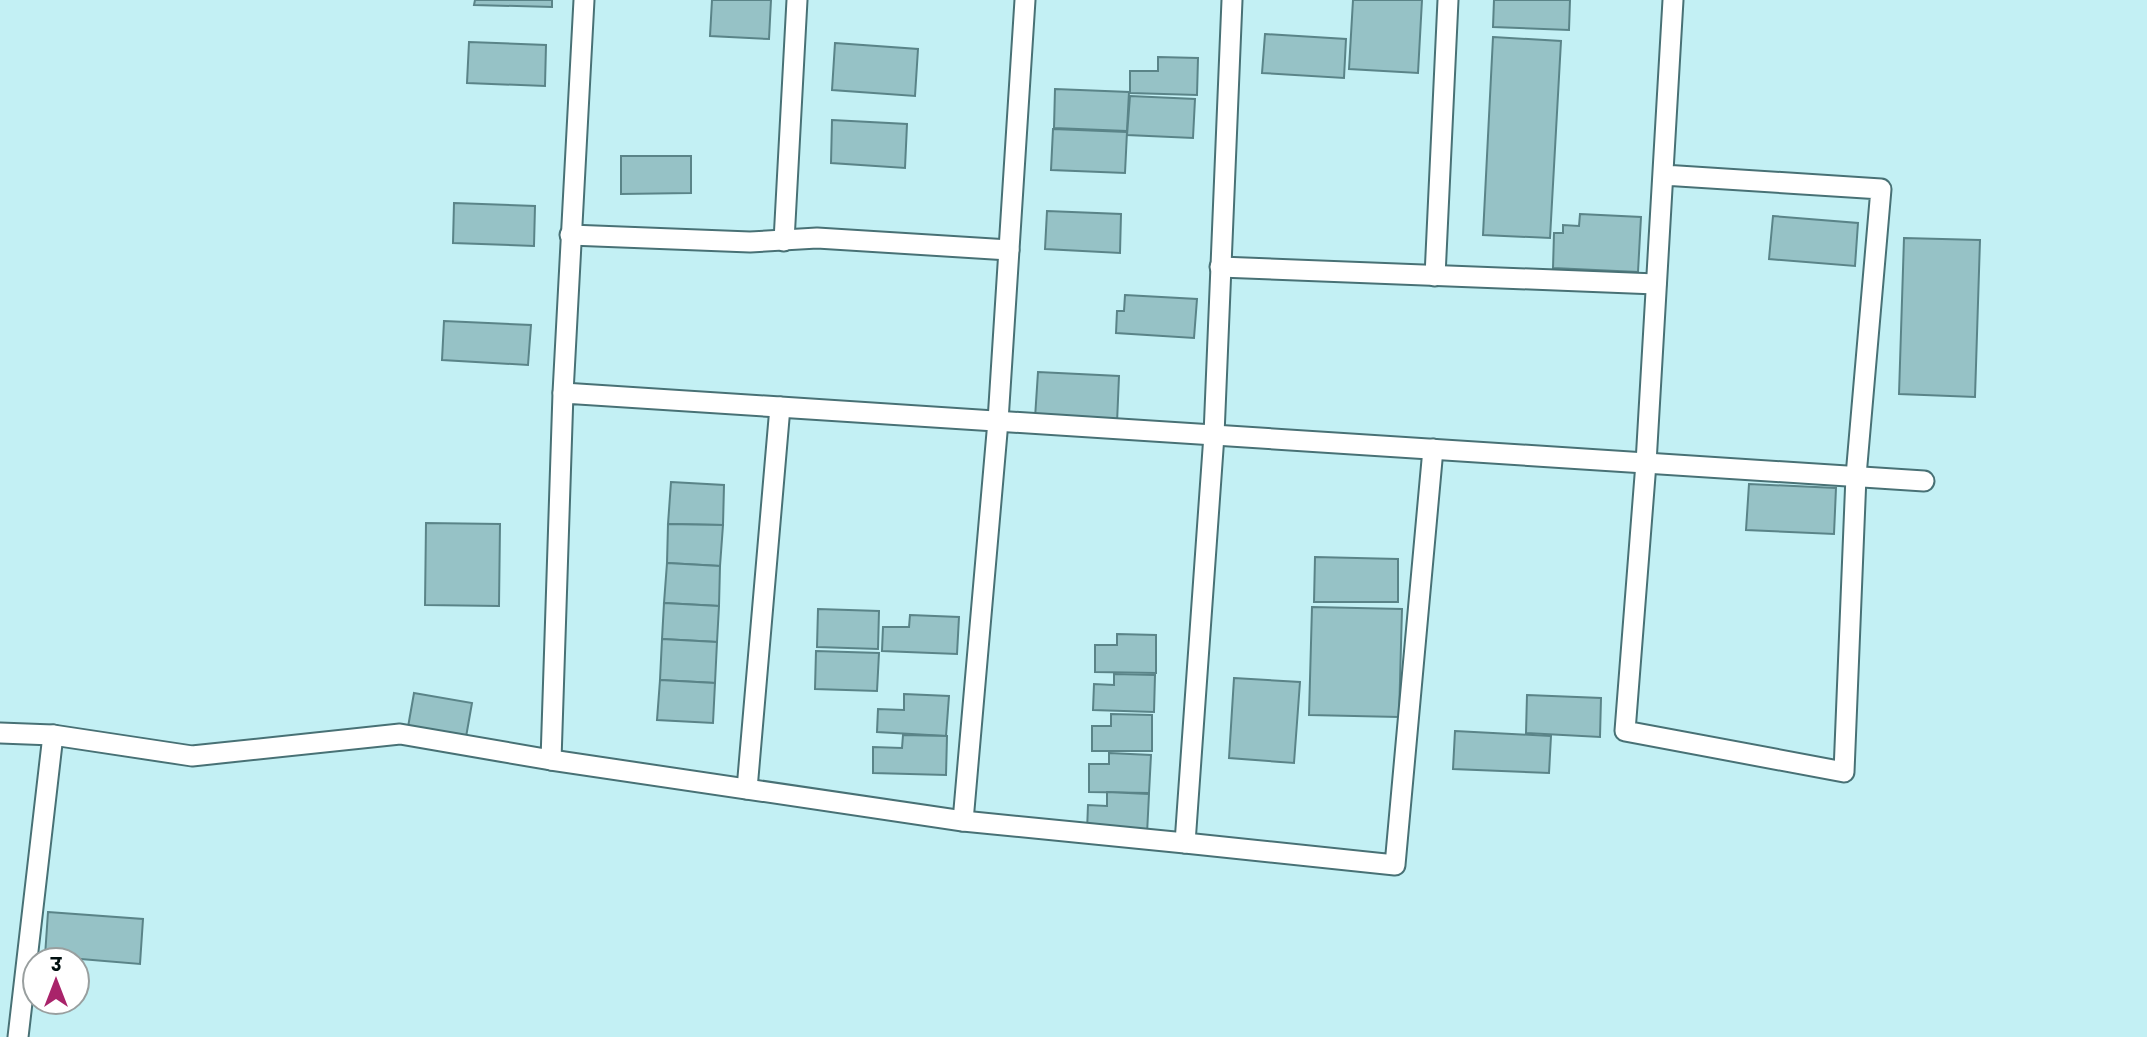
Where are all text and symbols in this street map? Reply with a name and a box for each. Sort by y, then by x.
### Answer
north arrow [21,946,91,1016]
text: उ [50,951,63,978]

